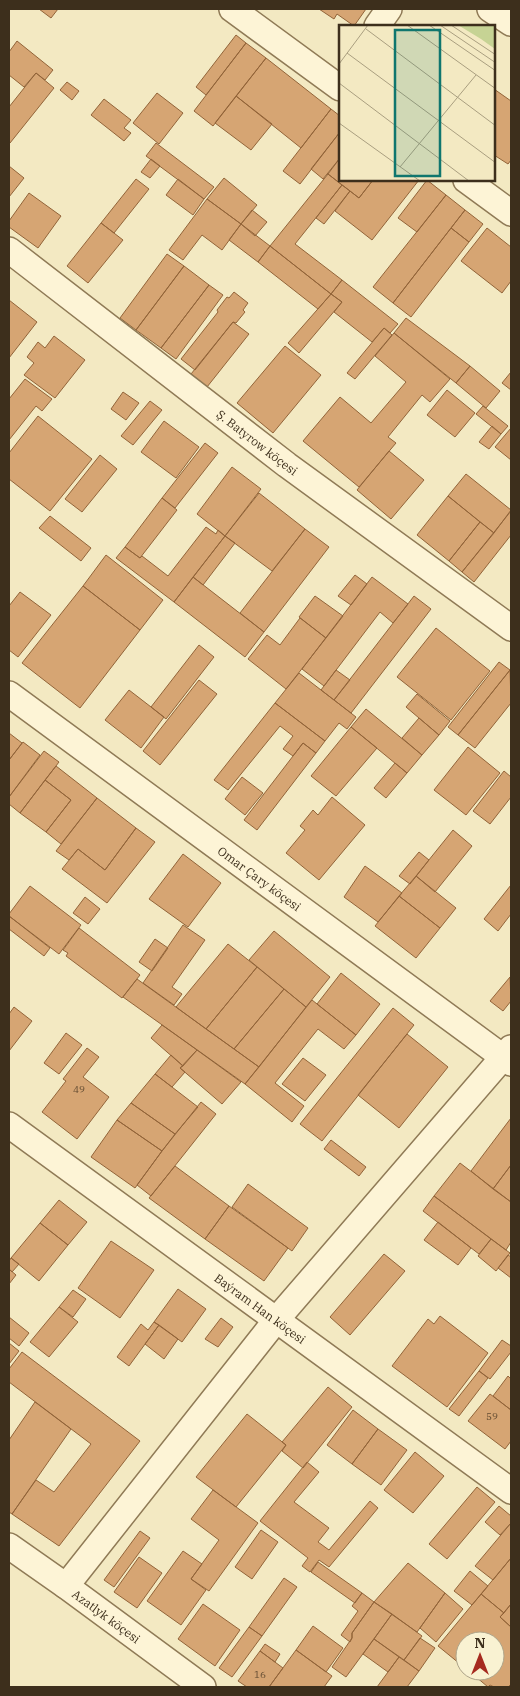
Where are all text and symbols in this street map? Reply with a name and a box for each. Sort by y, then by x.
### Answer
inset map [339,25,495,181]
street label: Ş. Batyrow köçesi [214,406,301,478]
street label: Omar Çary köçesi [215,843,304,914]
house number: 49 [73,1083,85,1096]
street label: Baýram Han köçesi [212,1270,309,1347]
house number: 59 [486,1410,498,1423]
street label: Azatlyk köçesi [70,1586,144,1646]
north arrow [455,1631,505,1681]
text: N [474,1634,486,1652]
house number: 16 [254,1668,266,1681]

